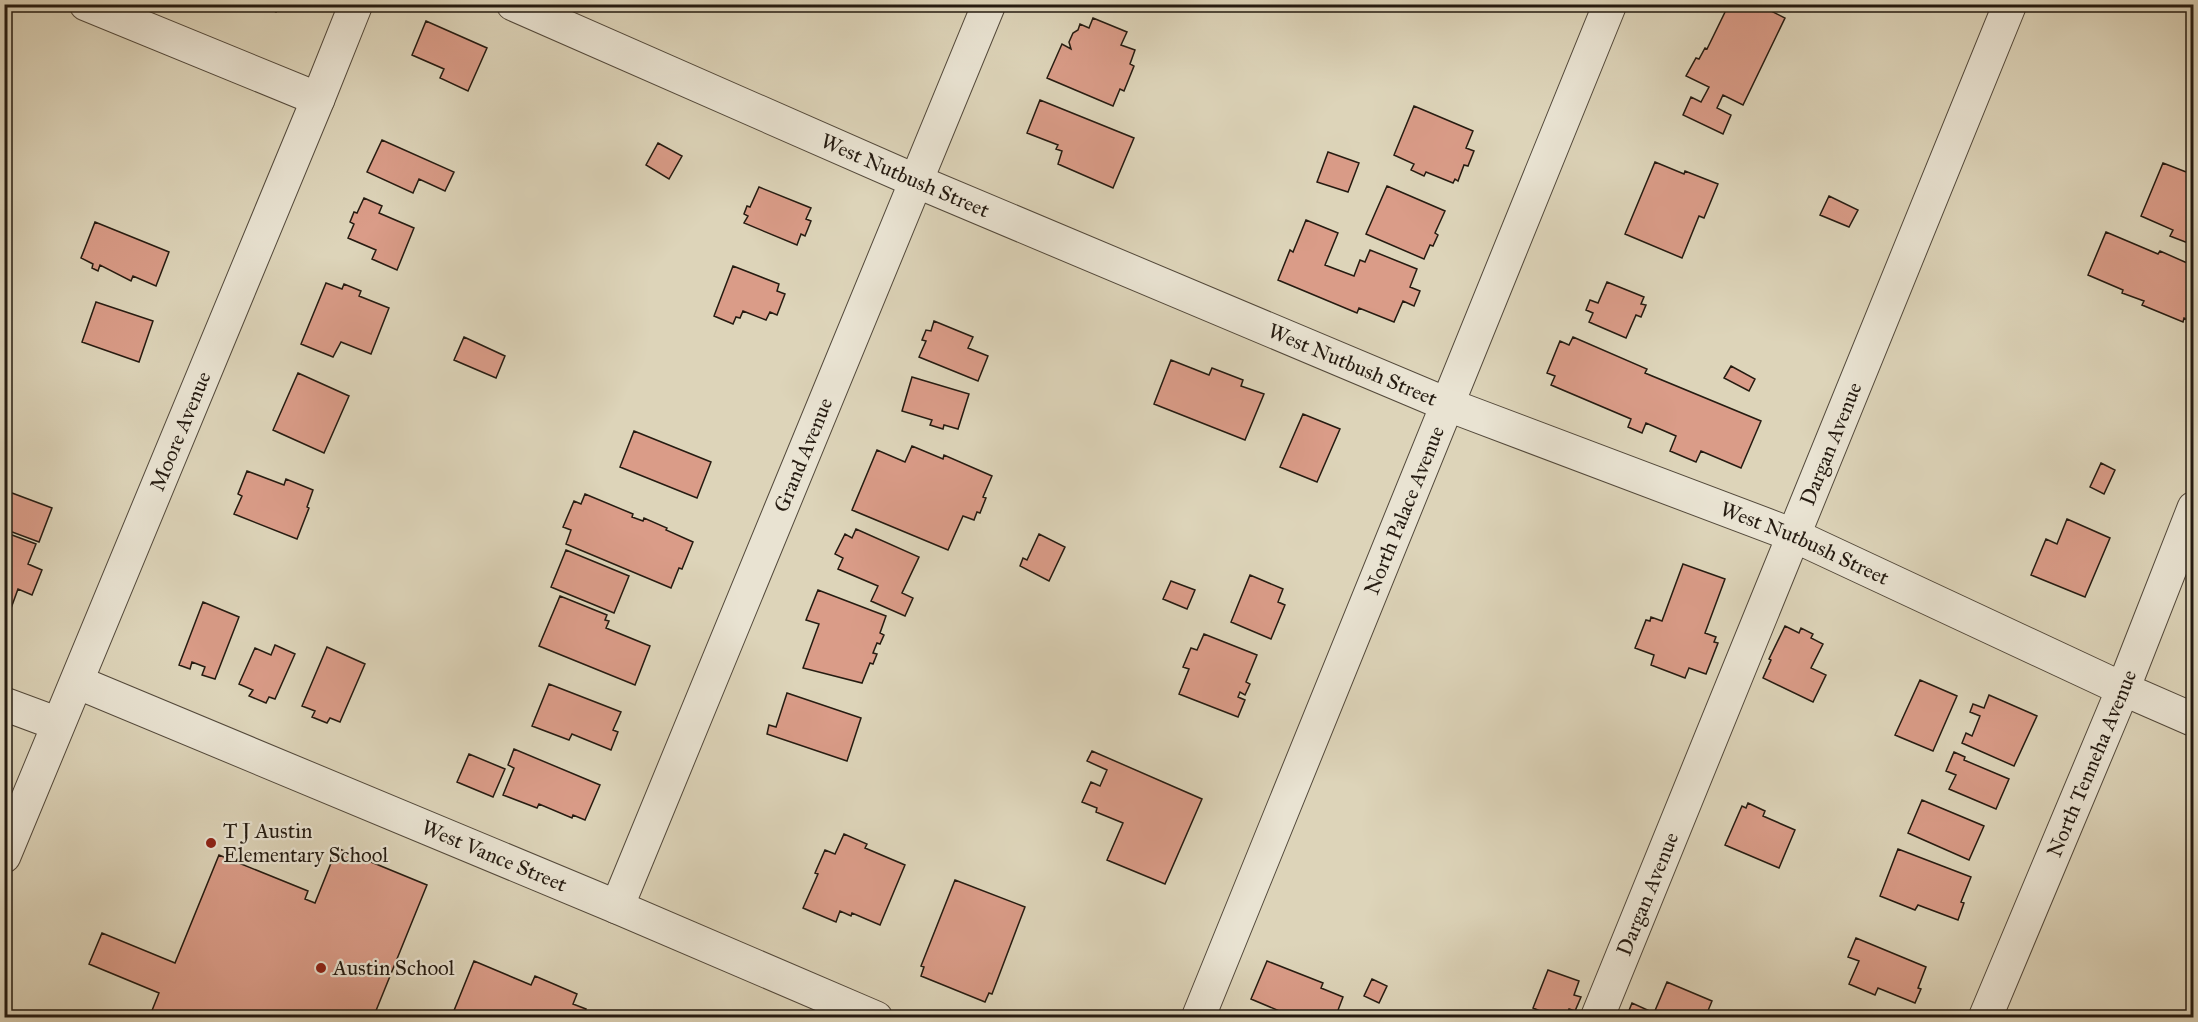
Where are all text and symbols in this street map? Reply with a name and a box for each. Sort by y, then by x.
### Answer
street label: West Nutbush Street [817,128,994,224]
street label: West Nutbush Street [1264,318,1442,412]
street label: Moore Avenue [144,367,217,495]
street label: Dargan Avenue [1794,378,1868,509]
street label: Grand Avenue [768,393,839,516]
street label: North Palace Avenue [1358,422,1450,599]
street label: West Nutbush Street [1717,496,1894,591]
street label: North Tenneha Avenue [2041,666,2142,861]
street label: West Vance Street [418,814,571,898]
place label: T J Austin Elementary School [223,818,388,868]
street label: Dargan Avenue [1611,828,1684,959]
marker: T J Austin Elementary School [204,836,218,850]
place label: Austin School [332,955,455,981]
marker: Austin School [314,961,328,975]

